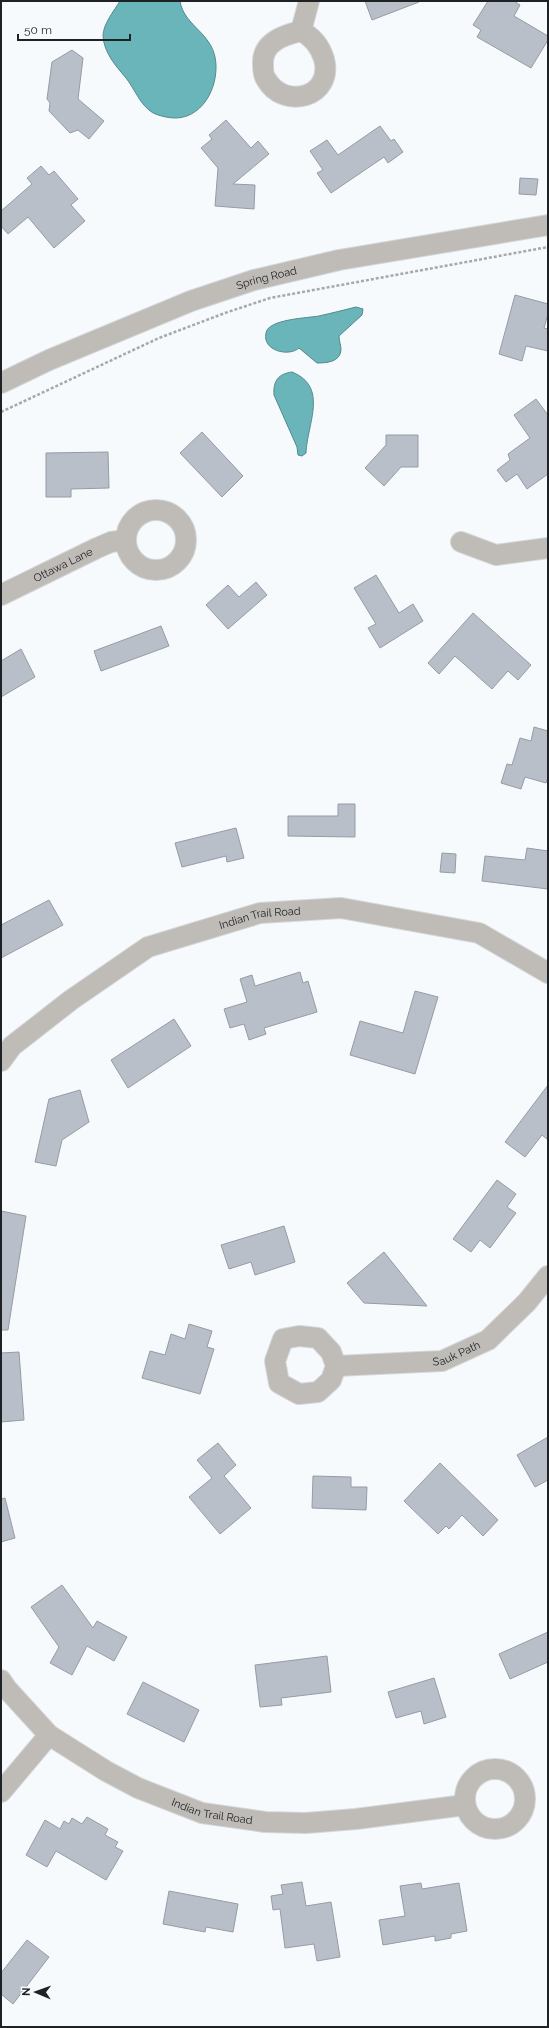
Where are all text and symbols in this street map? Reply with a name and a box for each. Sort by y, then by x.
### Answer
scale bar [18,16,130,42]
text: 50 m [24,23,52,37]
street label: Spring Road [234,264,298,292]
street label: Ottawa Lane [31,544,95,585]
street label: Indian Trail Road [217,904,301,932]
street label: Sauk Path [432,1338,482,1368]
street label: Indian Trail Road [170,1795,254,1827]
north arrow [16,1972,56,2012]
text: N [20,1987,33,1996]

